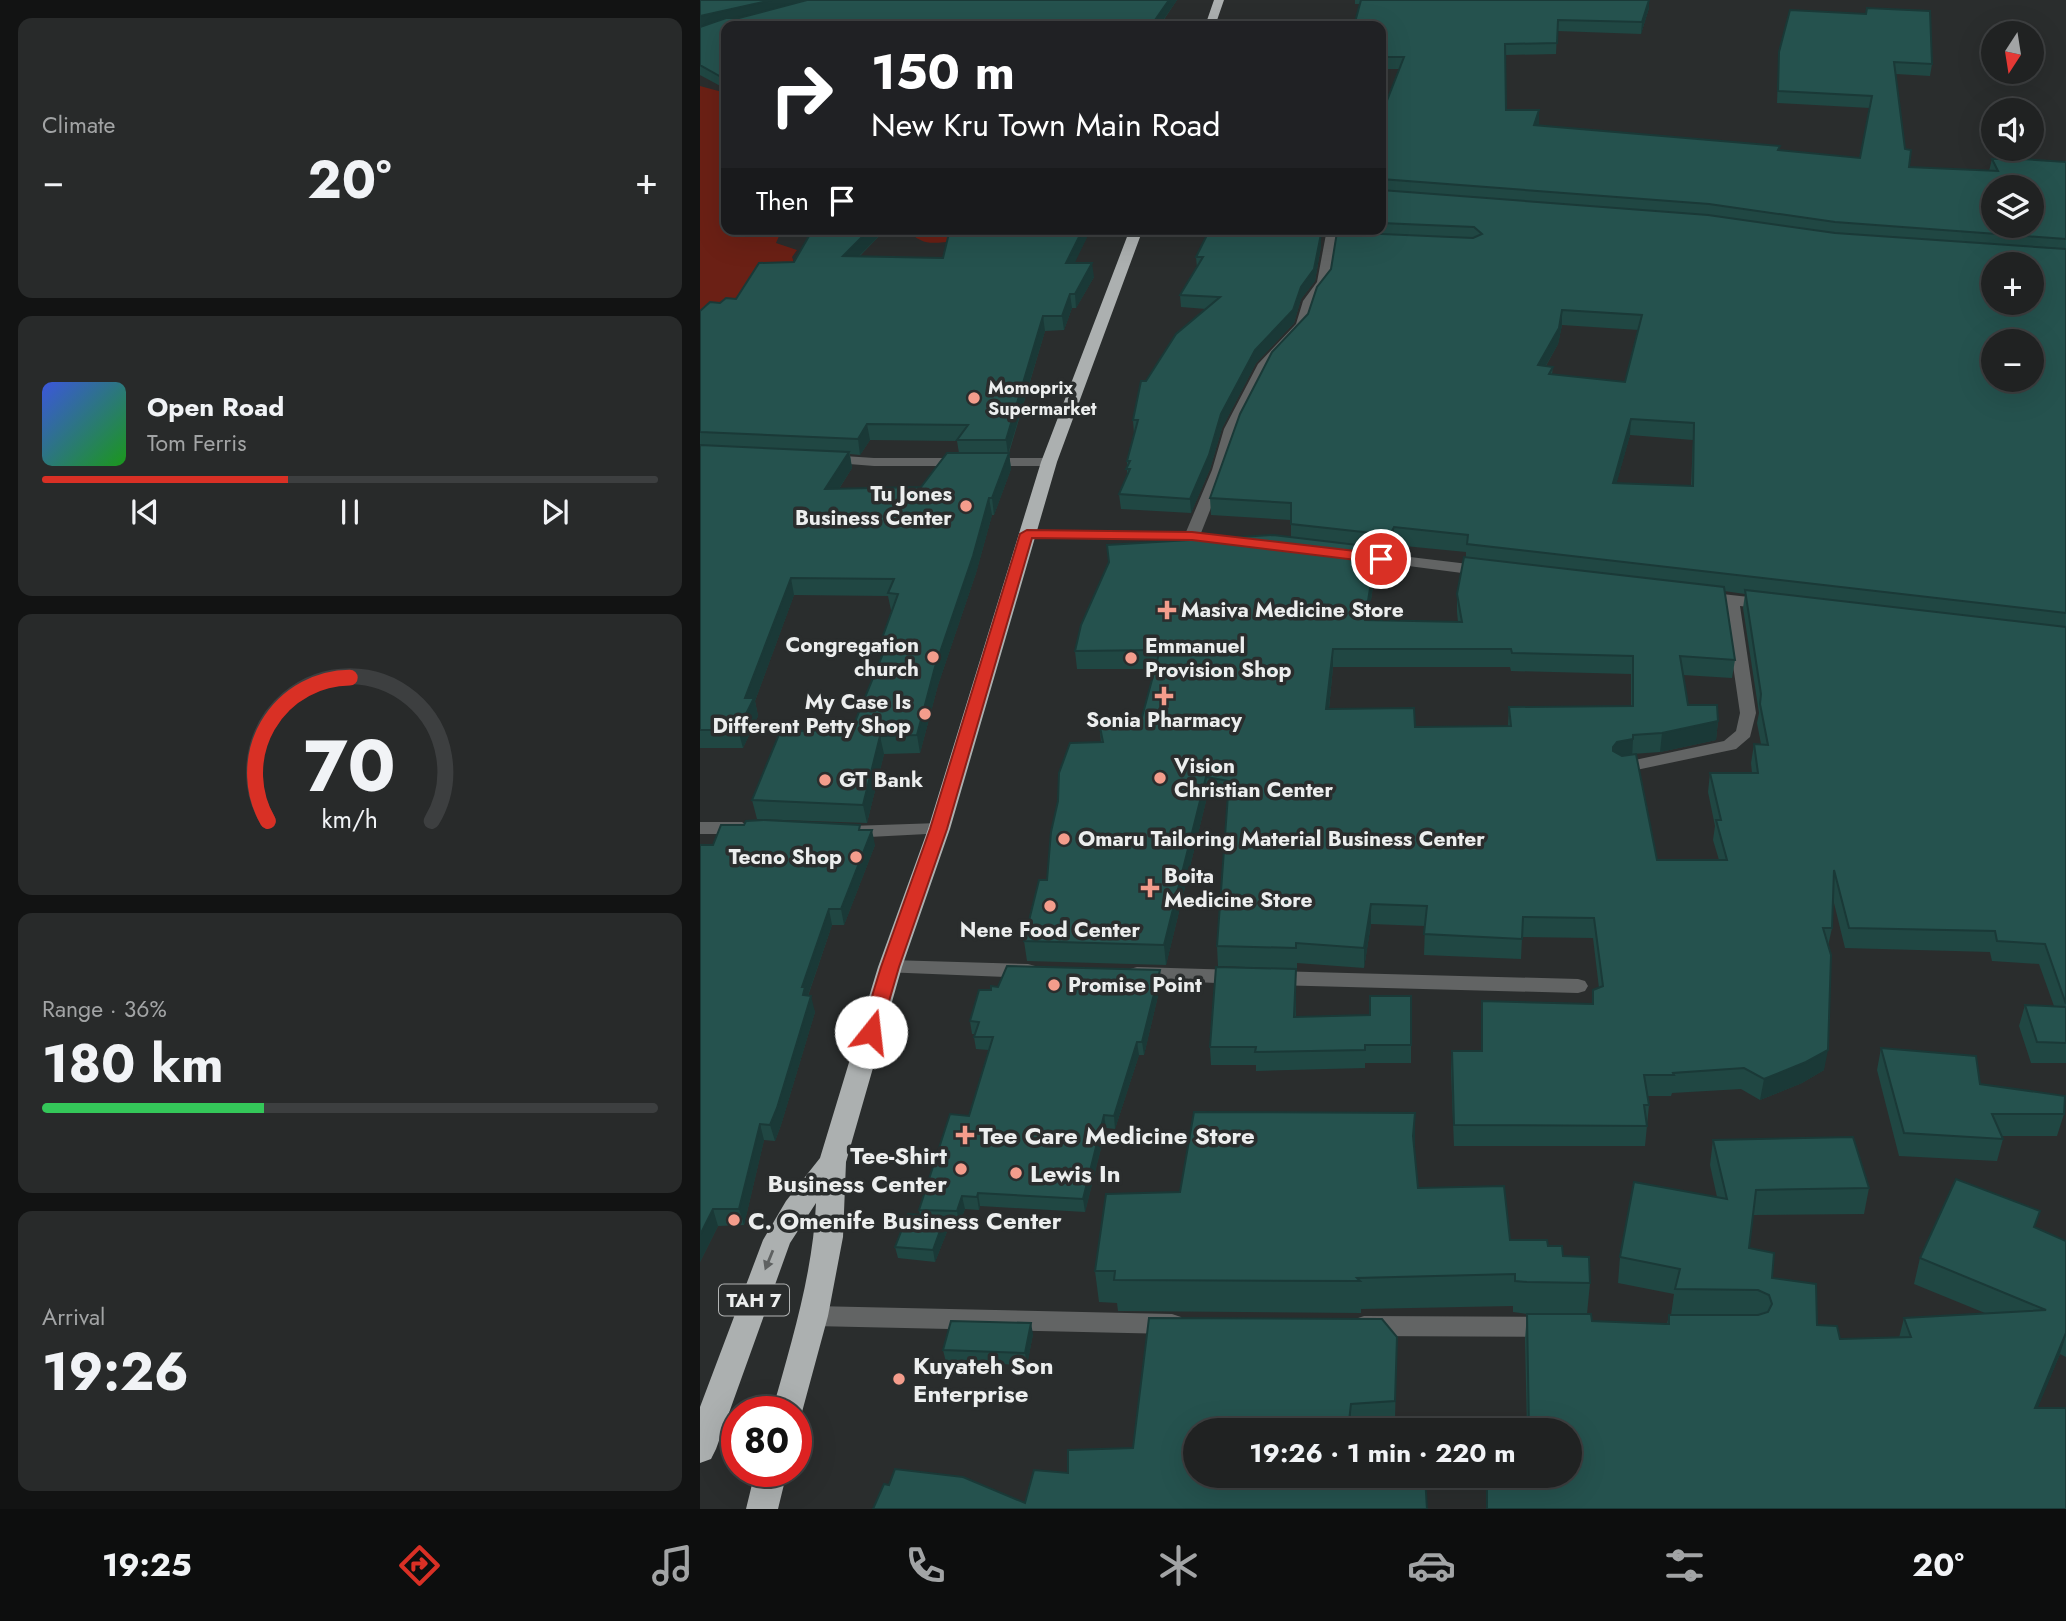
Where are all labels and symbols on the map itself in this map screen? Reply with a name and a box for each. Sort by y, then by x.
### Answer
north arrow [1981,21,2044,84]
place label: Momoprix Supermarket [988,375,1097,422]
marker: Momoprix Supermarket [966,390,982,406]
place label: Tu Jones Business Center [795,479,952,533]
marker: Tu Jones Business Center [958,498,974,514]
pin [1351,529,1411,589]
place label: Masiva Medicine Store [1181,595,1404,625]
marker: Masiva Medicine Store [1159,602,1175,618]
place label: Congregation church [786,630,919,684]
place label: Emmanuel Provision Shop [1145,631,1292,685]
marker: Congregation church [925,649,941,665]
marker: Emmanuel Provision Shop [1123,650,1139,666]
place label: My Case Is Different Petty Shop [712,687,911,741]
marker: Sonia Pharmacy [1156,688,1172,704]
place label: Sonia Pharmacy [1086,705,1243,735]
marker: My Case Is Different Petty Shop [917,706,933,722]
place label: Vision Christian Center [1173,751,1333,805]
place label: GT Bank [839,765,923,795]
marker: Vision Christian Center [1152,770,1168,786]
marker: GT Bank [817,772,833,788]
place label: Omaru Tailoring Material Business Center [1078,824,1485,854]
marker: Omaru Tailoring Material Business Center [1056,831,1072,847]
place label: Tecno Shop [729,842,842,872]
marker: Tecno Shop [848,849,864,865]
place label: Boita Medicine Store [1164,861,1313,915]
marker: Boita Medicine Store [1142,880,1158,896]
marker: Nene Food Center [1042,898,1058,914]
place label: Nene Food Center [960,915,1141,945]
place label: Promise Point [1068,970,1202,1000]
marker: Promise Point [1046,977,1062,993]
position arrow [834,995,908,1069]
place label: Tee Care Medicine Store [979,1118,1255,1153]
marker: Tee Care Medicine Store [957,1127,973,1143]
place label: Tee-Shirt Business Center [767,1138,947,1201]
place label: Lewis In [1030,1156,1121,1191]
marker: Tee-Shirt Business Center [953,1161,969,1177]
marker: Lewis In [1008,1165,1024,1181]
place label: C. Omenife Business Center [748,1203,1062,1238]
marker: C. Omenife Business Center [726,1212,742,1228]
one-way arrow [764,1250,775,1271]
road number: TAH 7 [719,1284,789,1316]
place label: Kuyateh Son Enterprise [913,1348,1054,1411]
marker: Kuyateh Son Enterprise [891,1371,907,1387]
speed limit sign: 80 [721,1396,812,1487]

